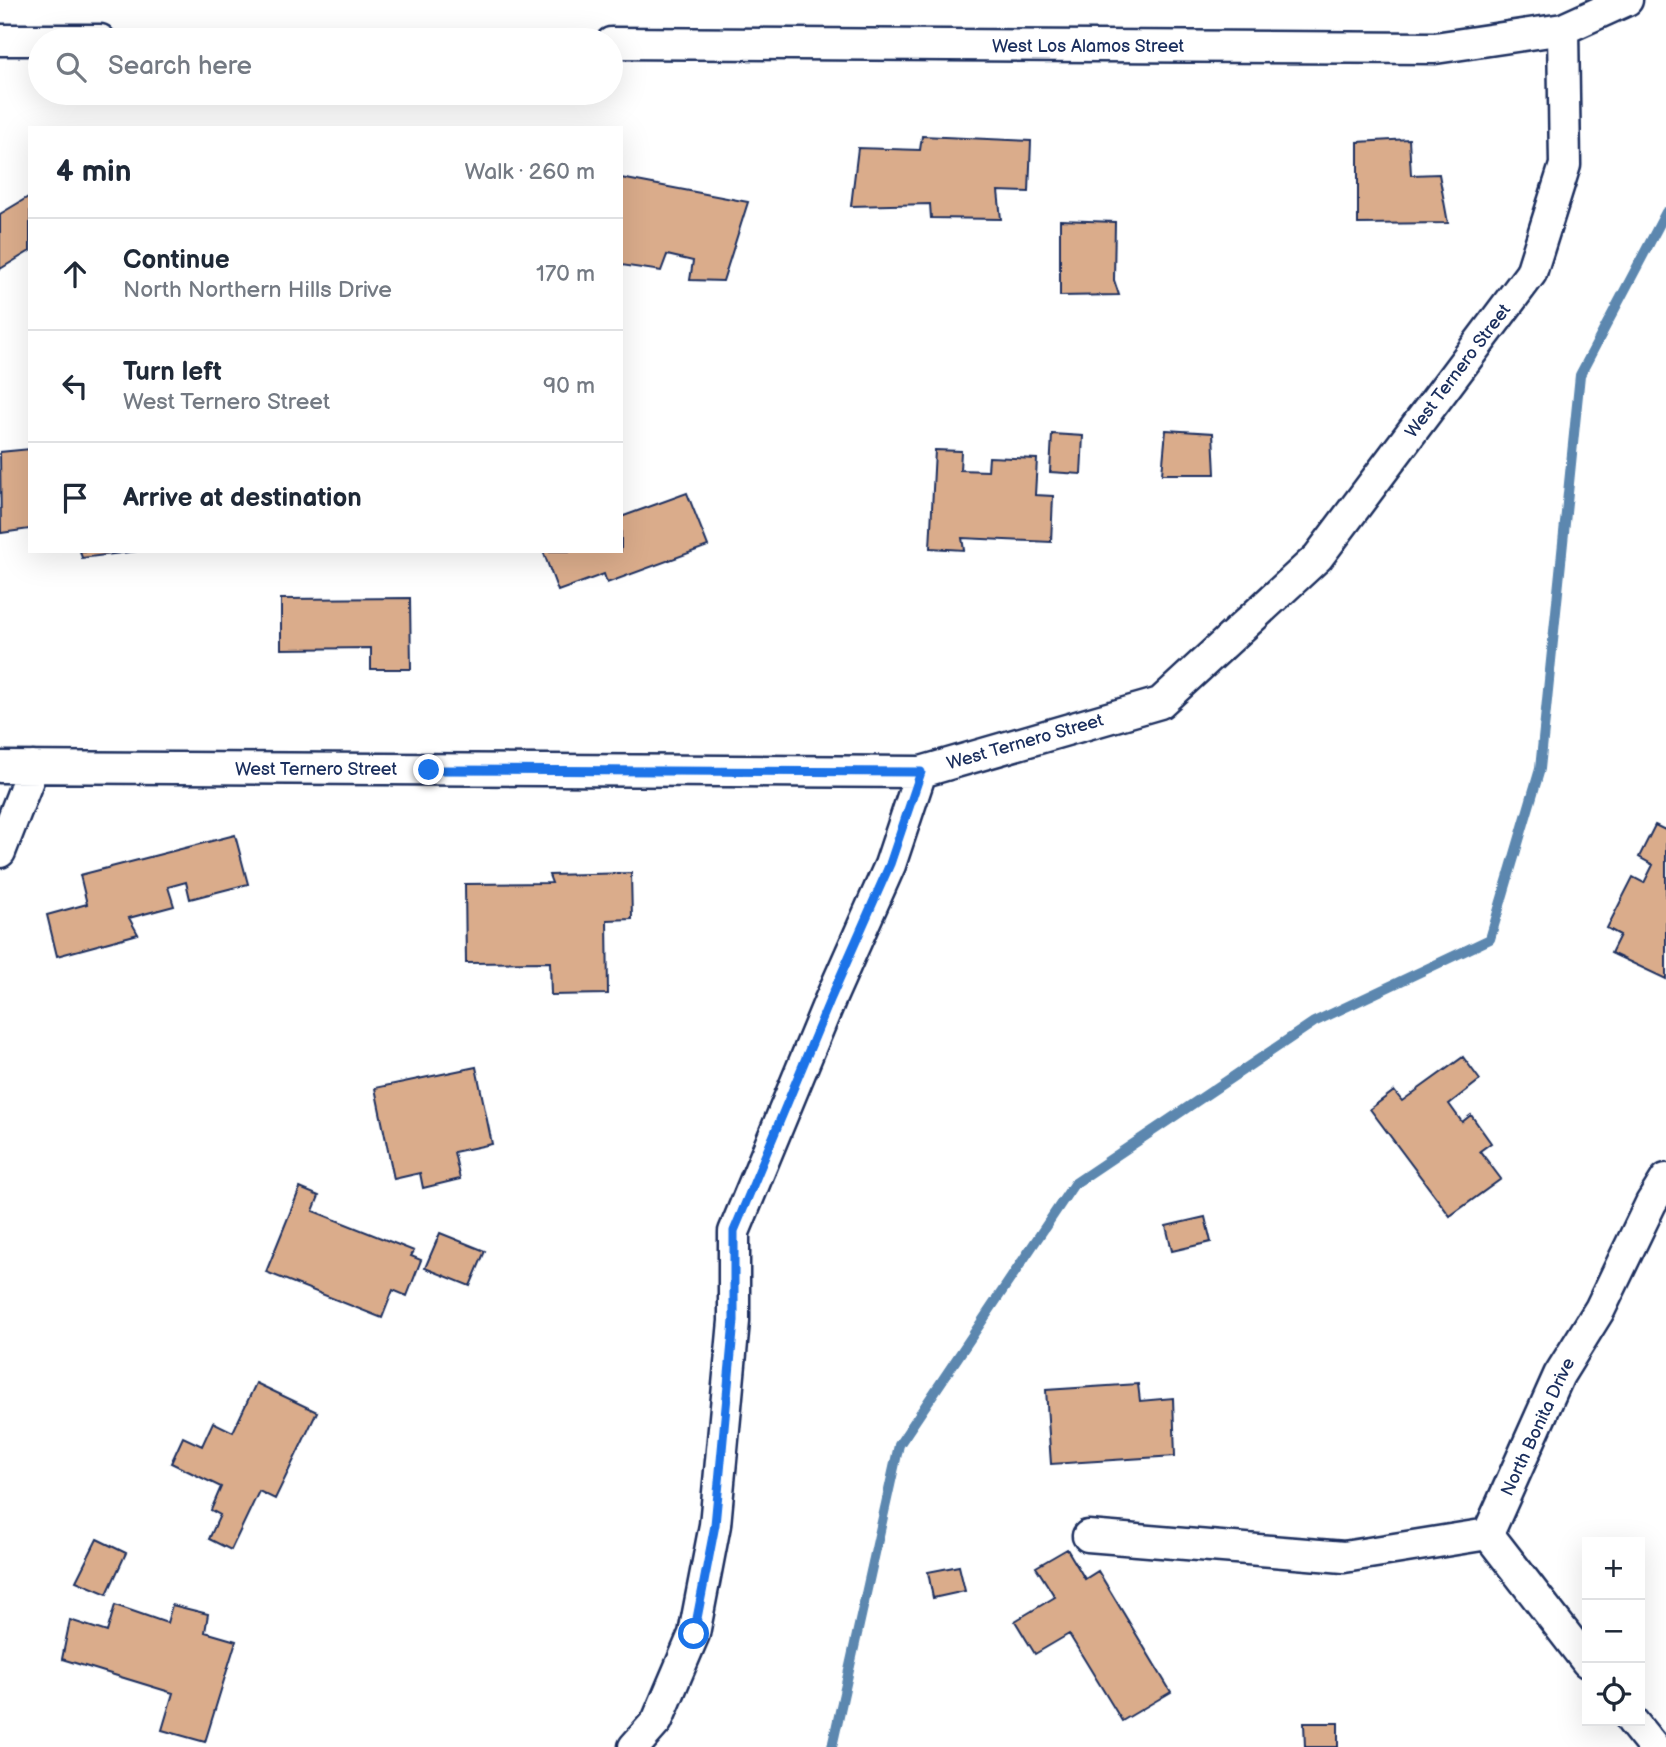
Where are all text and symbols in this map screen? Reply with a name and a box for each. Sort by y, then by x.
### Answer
search box [28,28,623,105]
street label: West Los Alamos Street [992,36,1185,57]
icon: search [52,48,90,86]
text: Search here [108,51,252,82]
text: 4 min [56,154,131,190]
text: Walk · 260 m [465,158,595,186]
text: Continue [123,245,230,276]
icon: ahead [56,255,94,293]
text: 170 m [536,260,595,288]
text: North Northern Hills Drive [123,276,392,304]
street label: West Ternero Street [1401,300,1515,442]
text: Turn left [123,357,222,388]
icon: left [56,367,94,405]
text: 90 m [543,372,595,400]
text: West Ternero Street [123,388,330,416]
icon: arrive [56,479,94,517]
text: Arrive at destination [123,483,362,514]
street label: West Ternero Street [944,709,1106,774]
route end [413,754,444,785]
street label: West Ternero Street [235,759,397,780]
street label: North Bonita Drive [1497,1354,1579,1499]
map controls [1582,1537,1645,1726]
button: + [1582,1537,1645,1600]
button: − [1582,1600,1645,1663]
route start [678,1618,709,1649]
button: locate [1582,1663,1645,1726]

